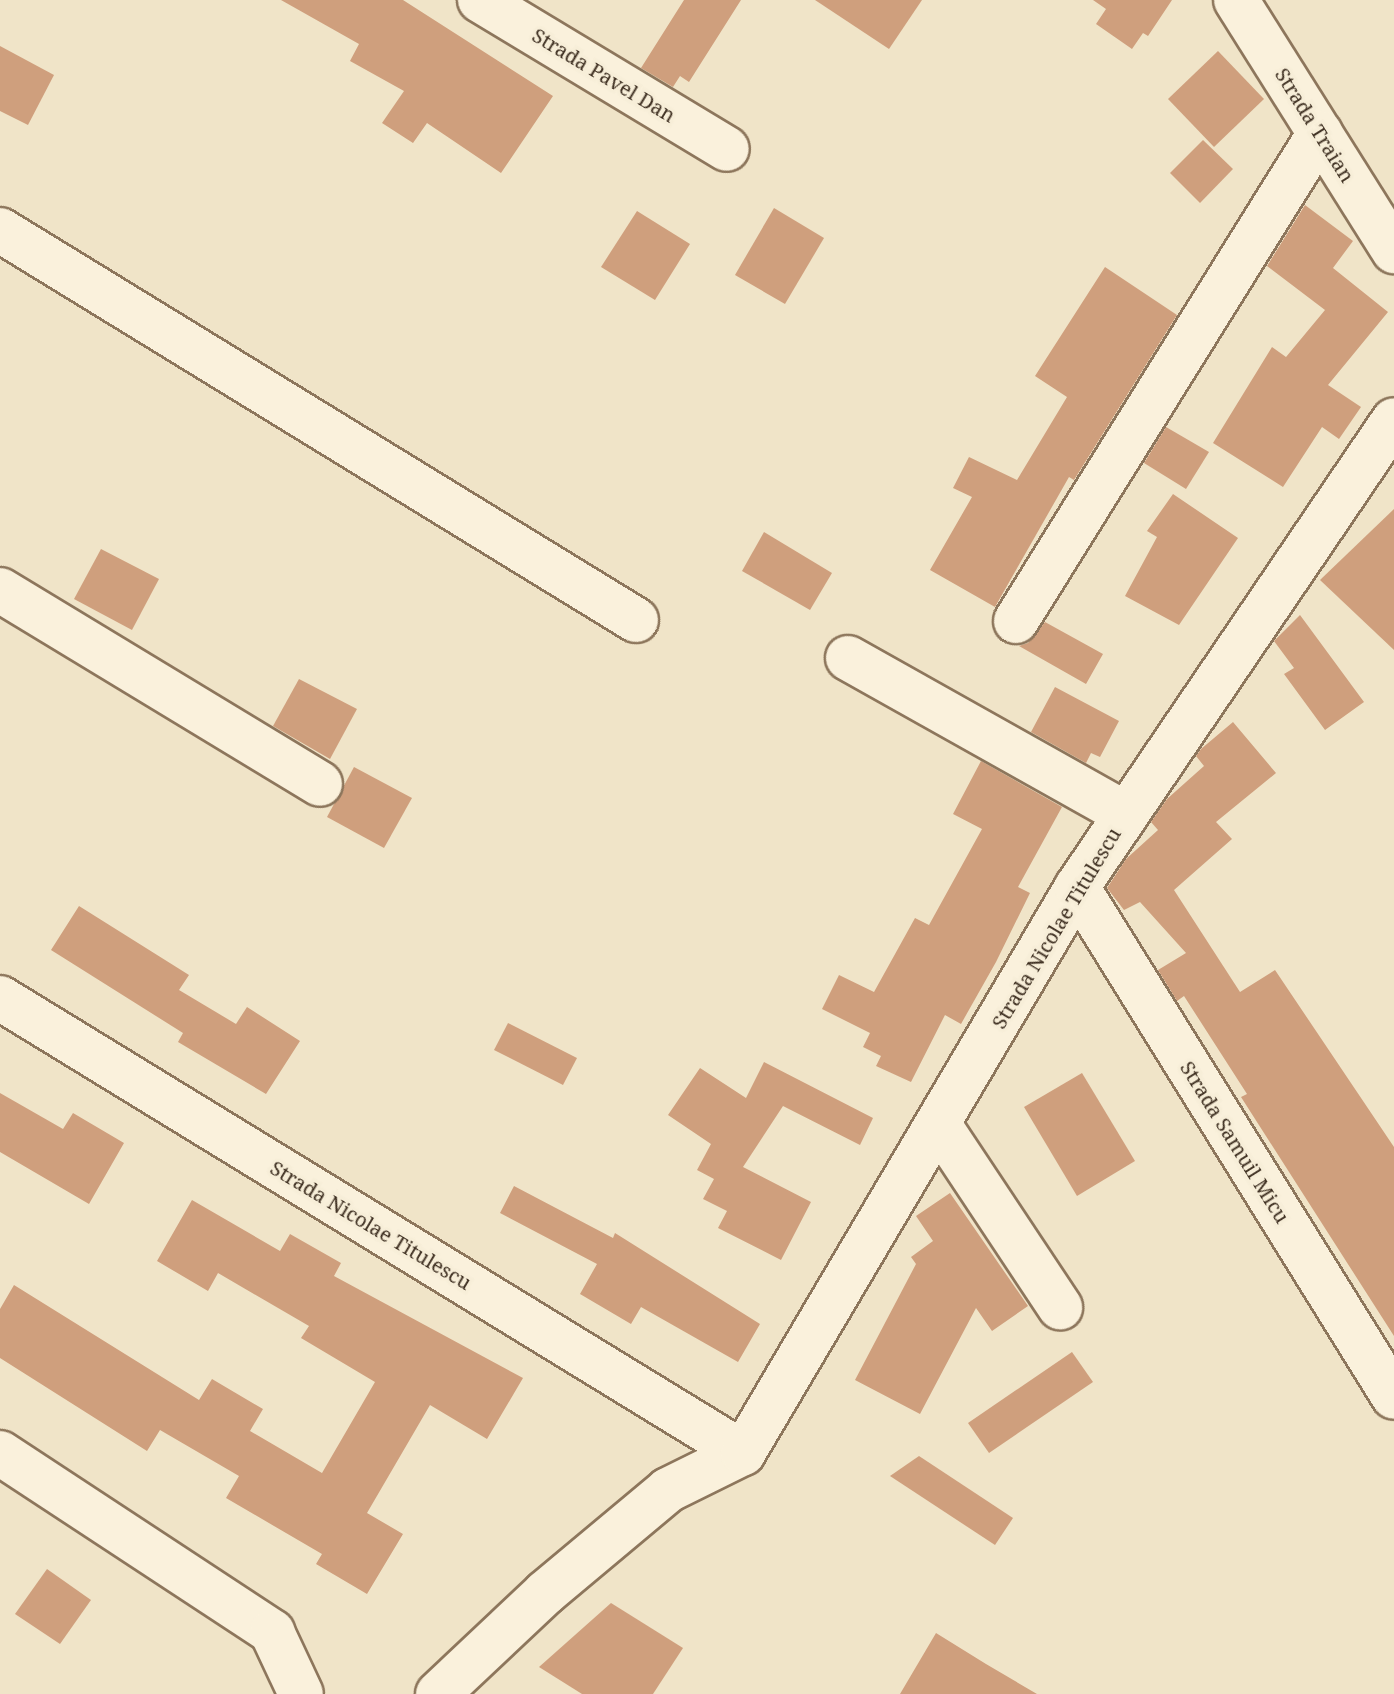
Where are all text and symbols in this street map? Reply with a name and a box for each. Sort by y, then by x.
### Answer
street label: Strada Pavel Dan [528,23,680,127]
street label: Strada Traian [1270,64,1360,186]
street label: Strada Nicolae Titulescu [986,823,1126,1033]
street label: Strada Samuil Micu [1175,1057,1295,1227]
street label: Strada Nicolae Titulescu [266,1155,476,1295]

